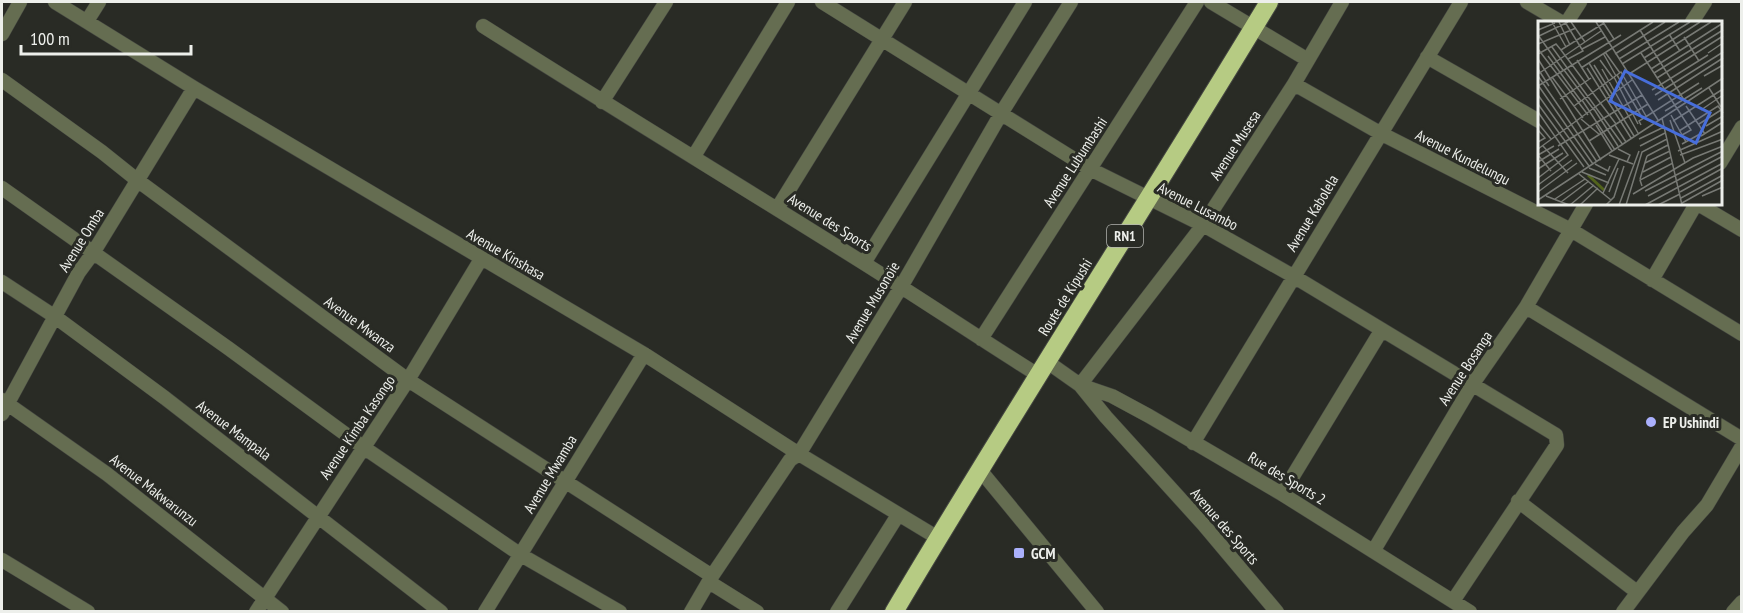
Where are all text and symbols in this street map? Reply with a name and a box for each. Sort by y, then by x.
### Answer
scale bar [21,18,190,56]
inset map [1538,21,1722,206]
text: 100 m [30,27,70,50]
street label: Avenue Musesa [1205,106,1265,184]
street label: Avenue Lubumbashi [1039,113,1111,211]
street label: Avenue Kundelungu [1413,125,1513,189]
street label: Avenue Kabolela [1282,171,1342,255]
street label: Avenue Lusambo [1155,178,1241,234]
street label: Avenue des Sports [785,189,875,255]
street label: Avenue Omba [54,205,108,275]
street label: Avenue Kinshasa [464,224,548,284]
road number: RN1 [1107,225,1143,247]
street label: Route de Kipushi [1034,255,1096,339]
street label: Avenue Musonoïe [840,258,904,346]
street label: Avenue Mwanza [321,292,399,356]
street label: Avenue Bosanga [1434,327,1496,409]
street label: Avenue Kimba Kasongo [315,371,399,483]
street label: Avenue Mampala [193,396,275,464]
place label: EP Ushindi [1663,413,1719,432]
marker: EP Ushindi [1644,415,1658,429]
street label: Avenue Mwamba [519,431,581,517]
street label: Rue des Sports 2 [1245,447,1329,509]
street label: Avenue Makwarunzu [106,450,202,530]
street label: Avenue des Sports [1187,484,1263,568]
place label: GCM [1031,544,1055,563]
marker: GCM [1012,546,1026,560]

